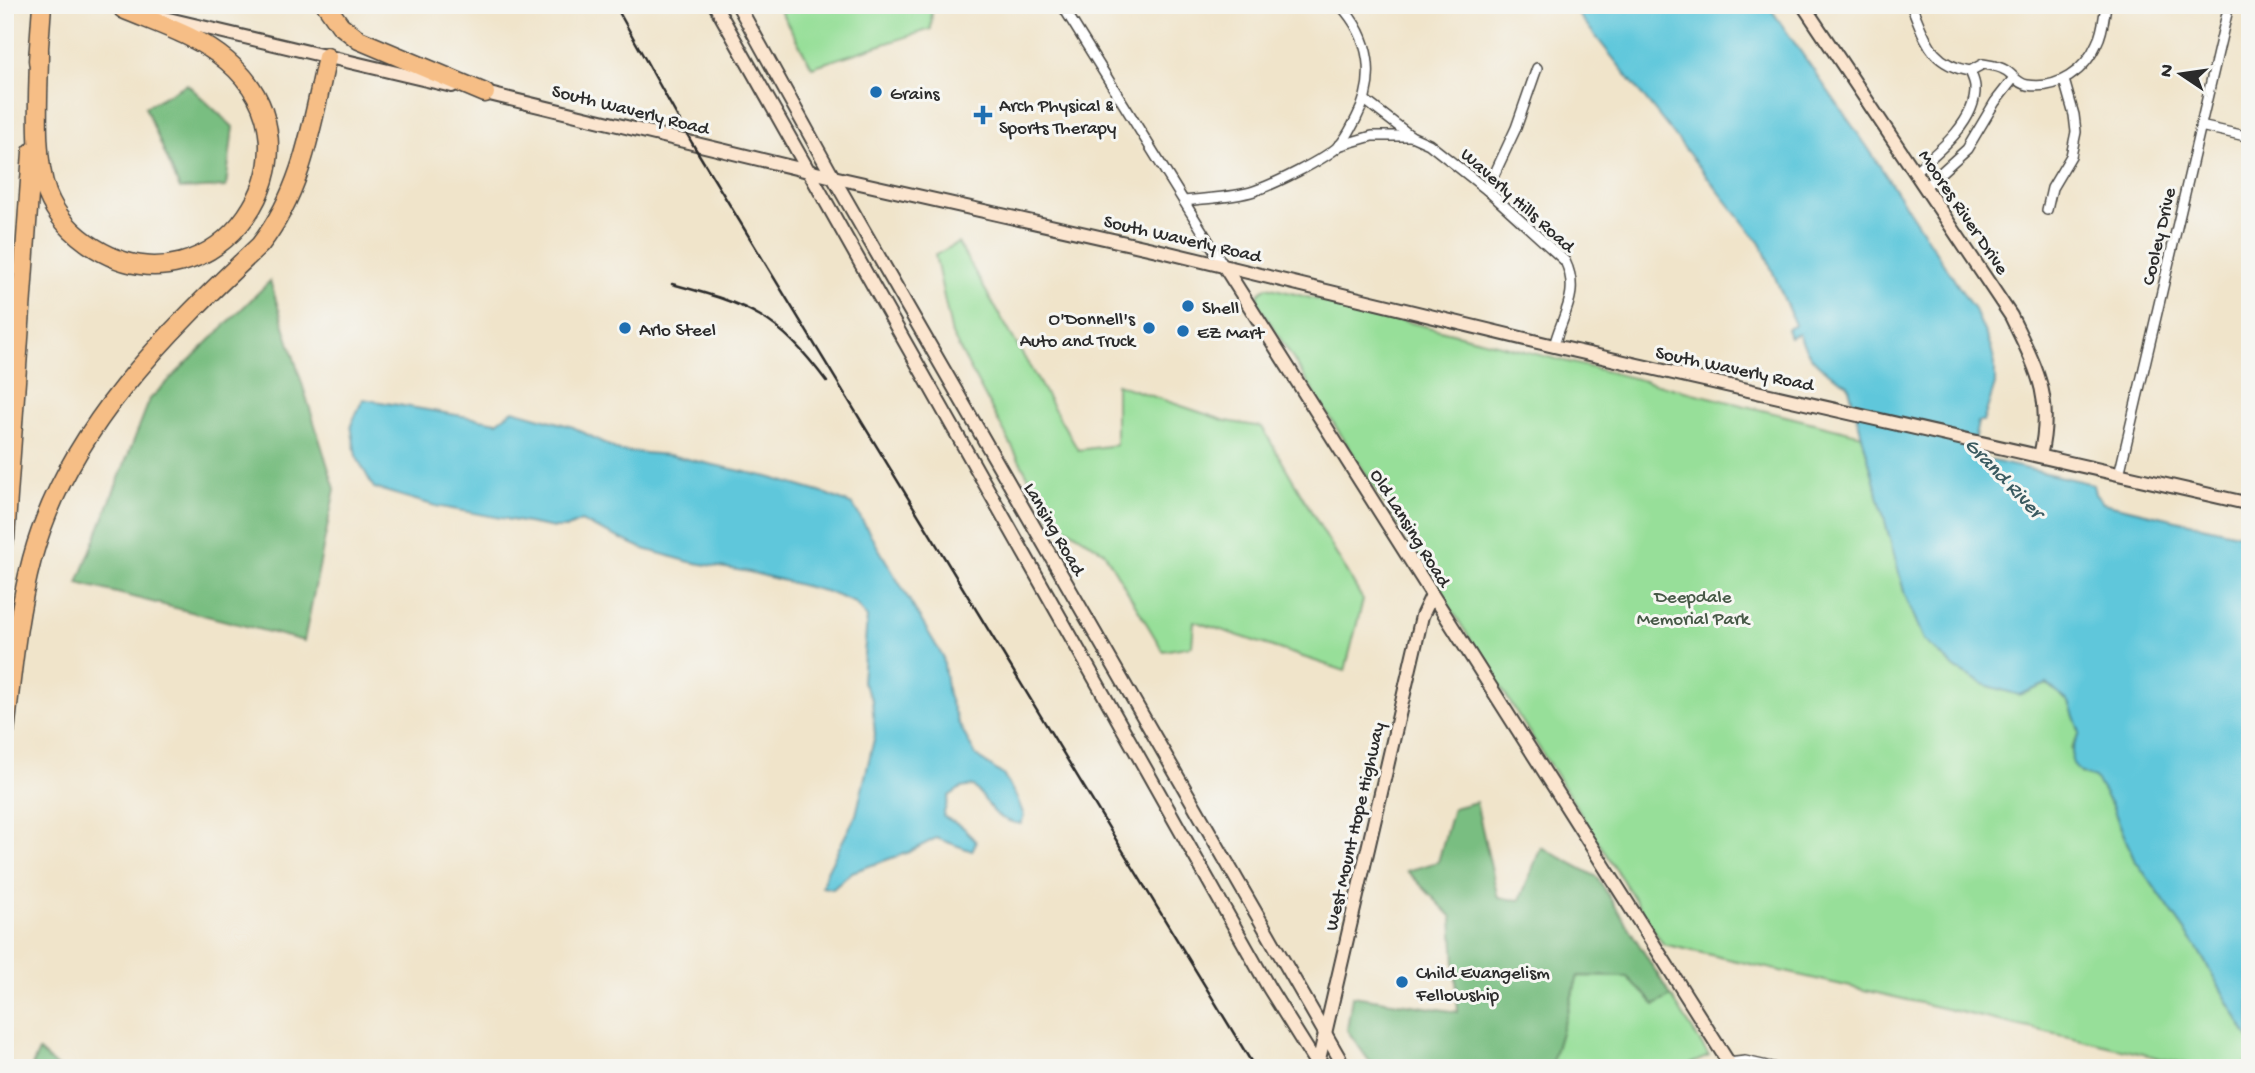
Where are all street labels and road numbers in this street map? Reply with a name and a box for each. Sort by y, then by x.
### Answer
street label: South Waverly Road [549,81,713,143]
street label: Waverly Hills Road [1455,144,1580,260]
street label: Moores River Drive [1912,146,2013,280]
street label: Cooley Drive [2138,186,2183,288]
street label: South Waverly Road [1101,211,1265,270]
street label: South Waverly Road [1653,342,1817,399]
street label: Old Lansing Road [1364,466,1455,594]
street label: Lansing Road [1017,479,1090,582]
street label: West Mount Hope Highway [1321,720,1392,933]

